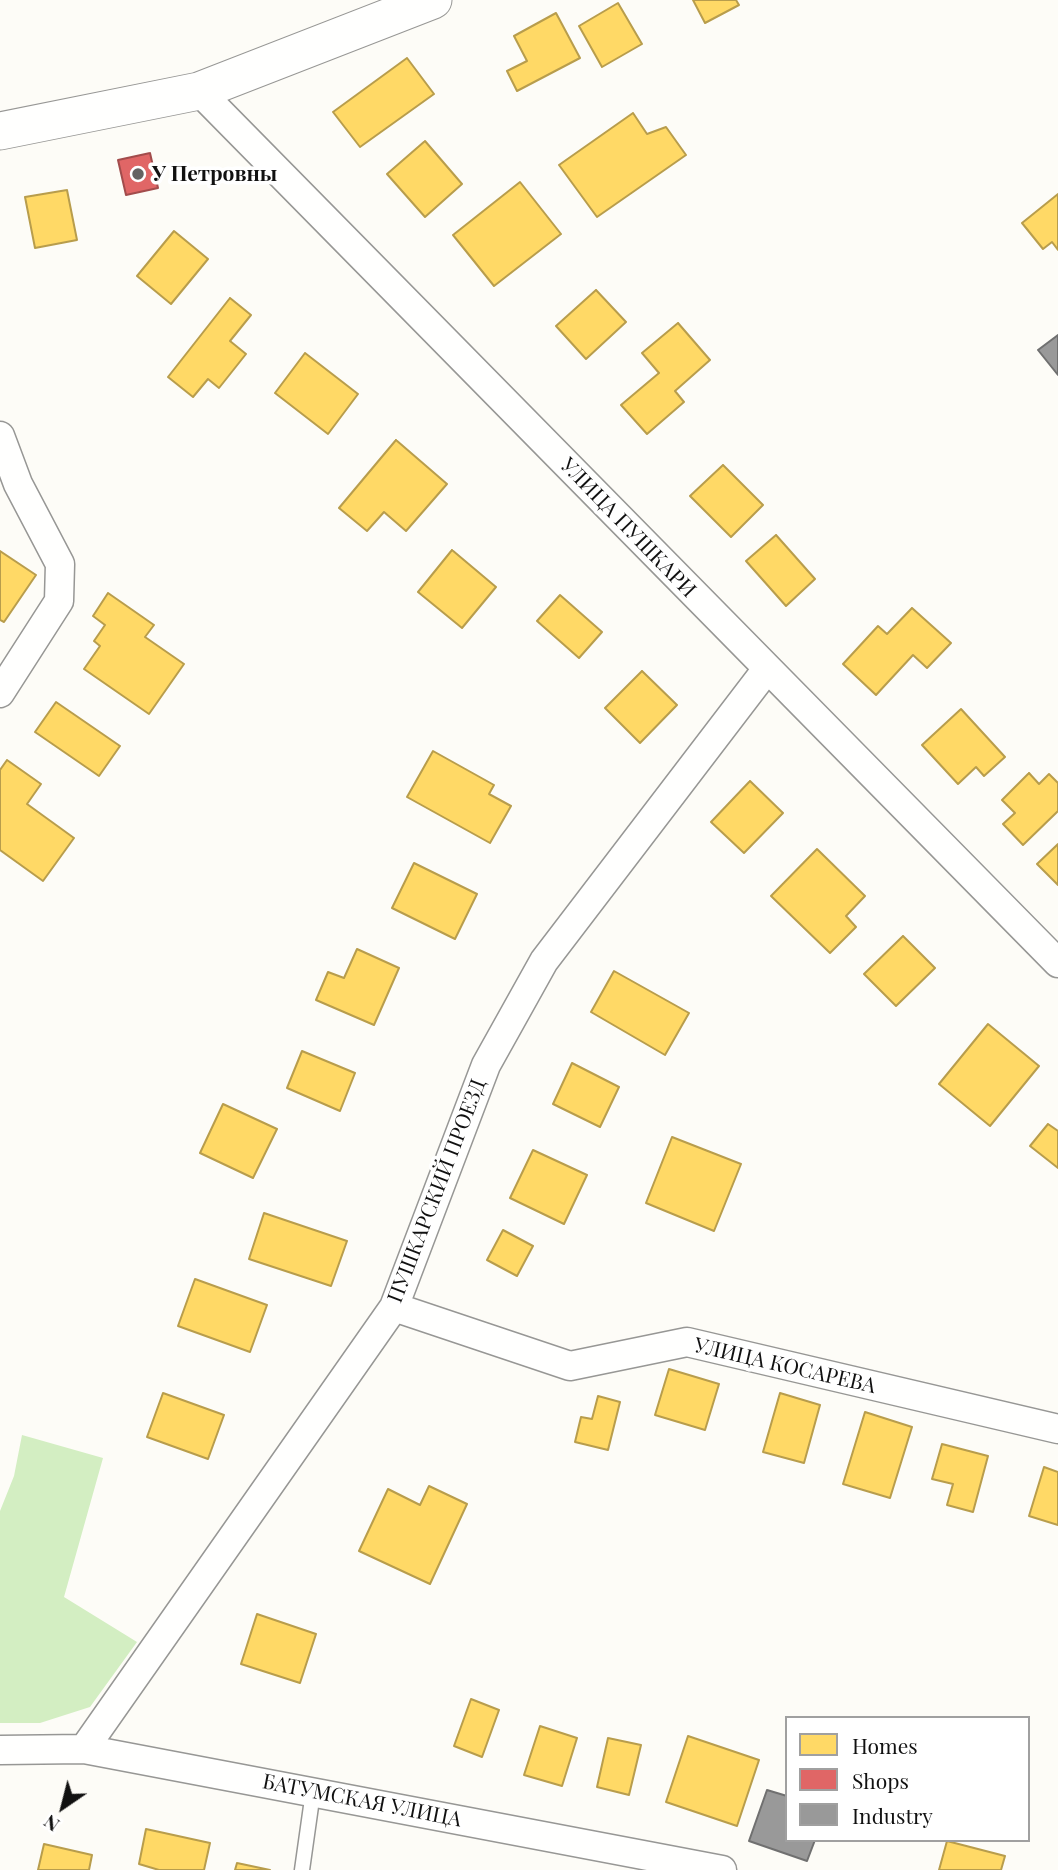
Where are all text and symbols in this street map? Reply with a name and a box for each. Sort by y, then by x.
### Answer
place label: У Петровны [152,161,277,187]
marker: У Петровны [130,166,146,182]
street label: УЛИЦА ПУШКАРИ [555,453,701,603]
street label: ПУШКАРСКИЙ ПРОЕЗД [383,1076,491,1306]
street label: УЛИЦА КОСАРЕВА [692,1333,878,1399]
legend [785,1716,1030,1842]
text: Homes [852,1731,918,1759]
text: Shops [852,1766,909,1794]
street label: БАТУМСКАЯ УЛИЦА [260,1769,464,1833]
north arrow [28,1772,98,1842]
text: Industry [852,1801,933,1829]
text: N [38,1810,64,1839]

